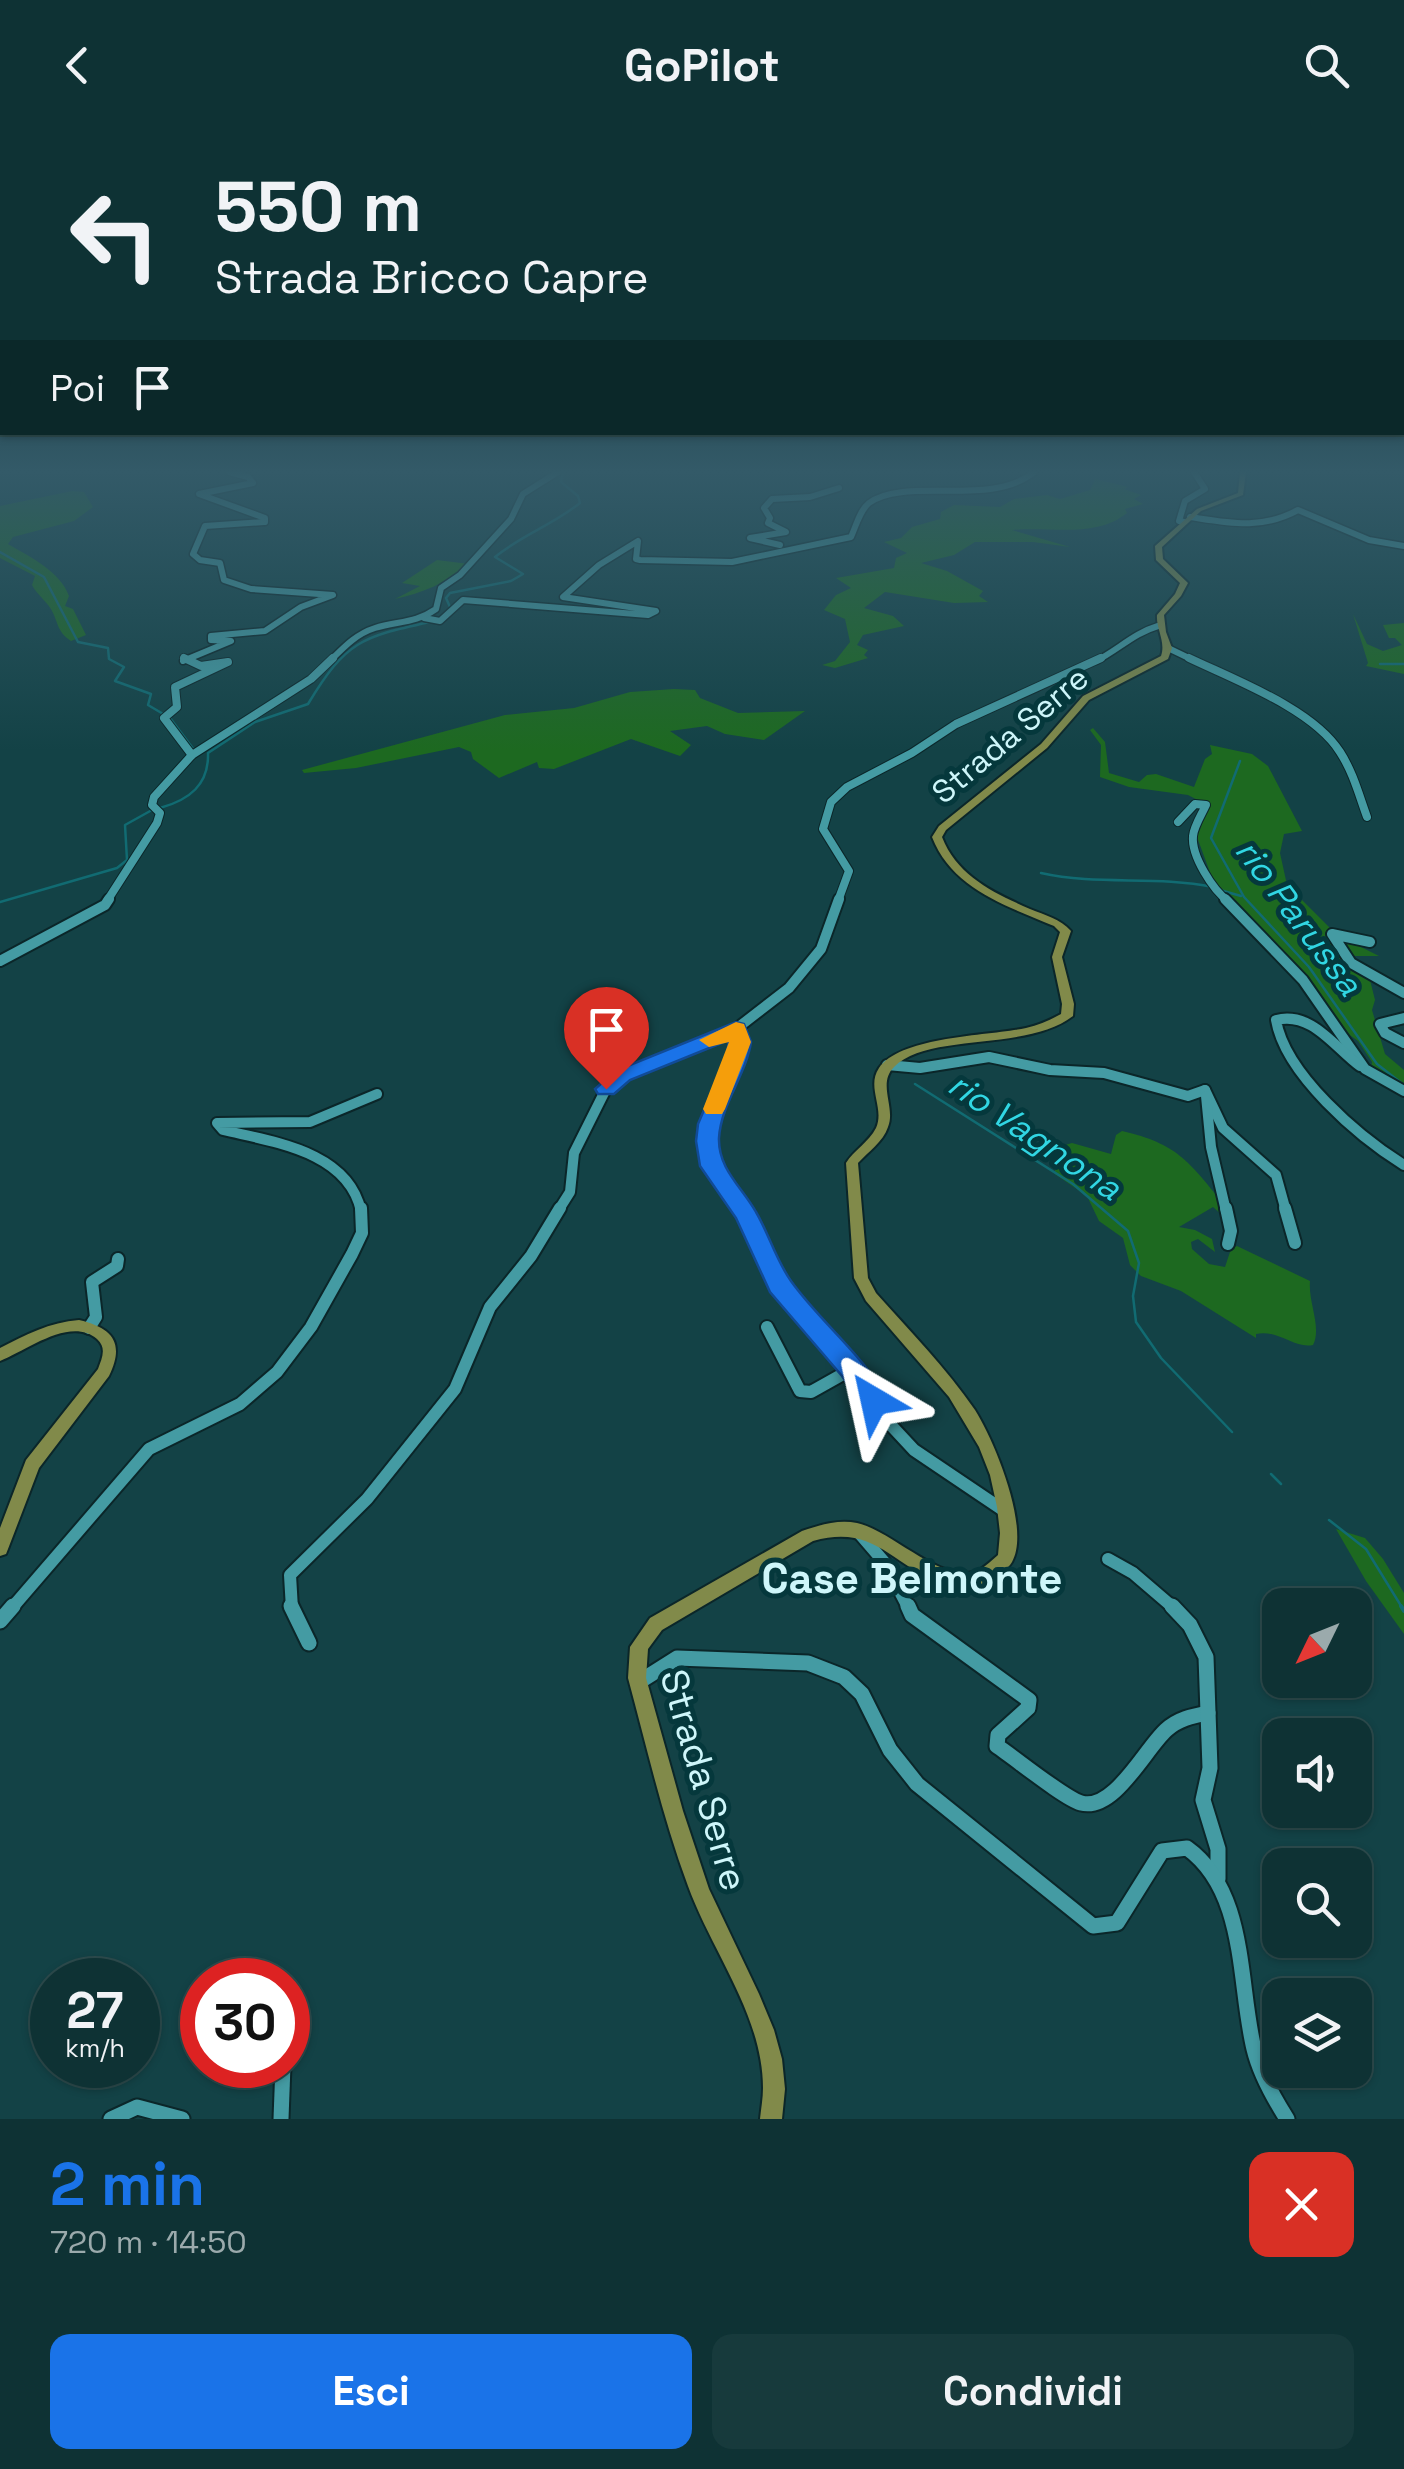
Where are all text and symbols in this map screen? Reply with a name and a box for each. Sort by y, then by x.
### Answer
text: GoPilot [624,37,780,94]
icon: back [50,38,105,93]
icon: search [1299,38,1354,93]
text: 550 m [215,162,422,251]
icon: left [50,170,180,300]
text: Strada Bricco Capre [215,249,649,306]
icon: arrive [125,360,180,415]
text: Poi [50,364,105,412]
street label: Strada Serre [924,658,1096,812]
water label: rio Parussa [1226,830,1373,1005]
pin [564,987,649,1090]
icon: arrive [579,1002,634,1057]
water label: rio Vagnona [940,1062,1131,1210]
position arrow [822,1349,926,1453]
district label: Case Belmonte [762,1552,1062,1605]
north arrow [1262,1588,1372,1698]
map controls [1262,1588,1372,2088]
street label: Strada Serre [649,1664,759,1896]
button: sound [1262,1718,1372,1828]
button: search [1262,1848,1372,1958]
speed limit sign: 30 [180,1958,310,2088]
button: layers [1262,1978,1372,2088]
text: 27 [67,1979,123,2043]
text: km/h [65,2032,125,2064]
text: 2 min [50,2146,205,2223]
button: close [1249,2152,1354,2257]
text: 720 m · 14:50 [50,2222,247,2262]
button: Esci [50,2334,692,2449]
button: Condividi [712,2334,1354,2449]

